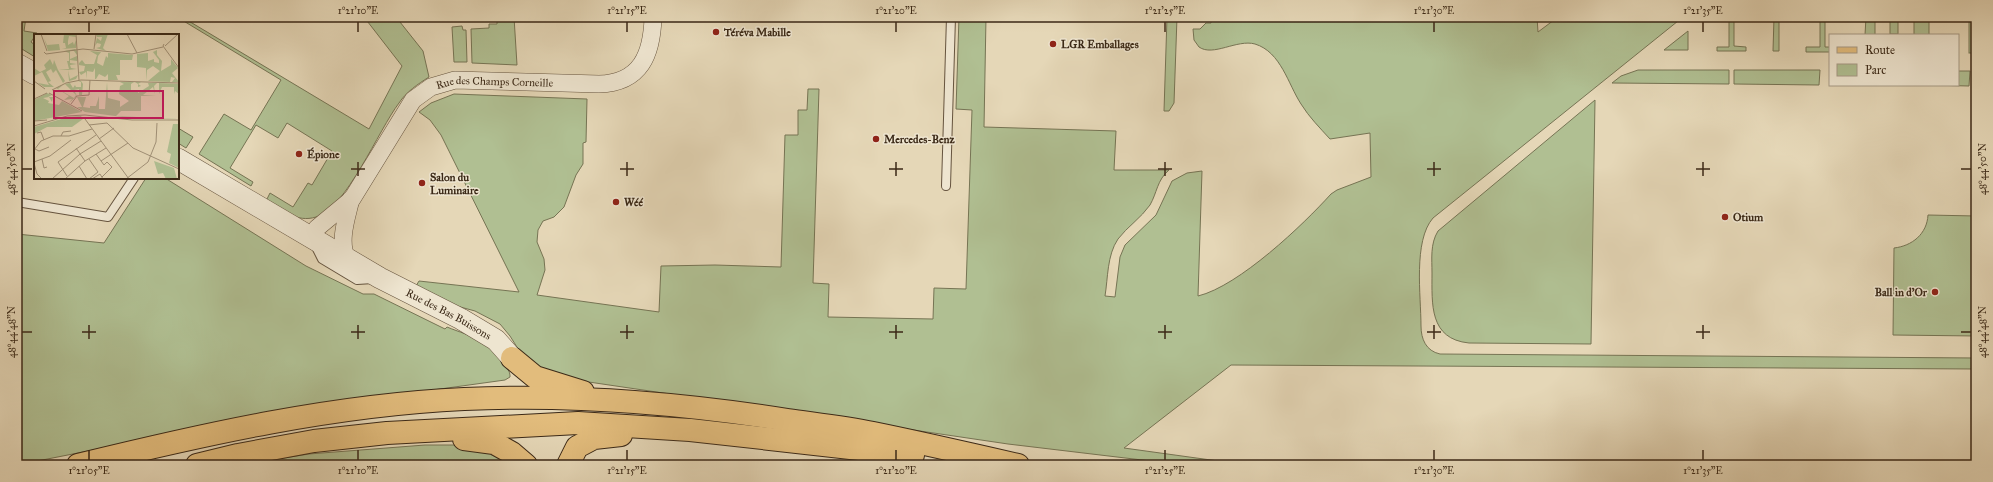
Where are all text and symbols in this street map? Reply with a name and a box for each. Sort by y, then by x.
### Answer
text: 1°21'05"E [68,5,110,17]
text: 1°21'10"E [338,5,378,17]
text: 1°21'15"E [607,5,647,17]
text: 1°21'20"E [875,5,917,17]
text: 1°21'25"E [1145,5,1185,17]
text: 1°21'30"E [1414,5,1454,17]
text: 1°21'35"E [1683,5,1723,17]
place label: Téréva Mabille [723,26,791,39]
marker: Téréva Mabille [711,27,721,37]
inset map [34,34,179,179]
legend [1829,34,1959,86]
place label: LGR Emballages [1061,38,1139,51]
marker: LGR Emballages [1048,39,1058,49]
text: Route [1865,43,1895,57]
text: Parc [1865,63,1886,77]
street label: Rue des Champs Corneille [434,74,554,92]
place label: Mercedes-Benz [884,133,956,146]
marker: Mercedes-Benz [871,134,881,144]
text: 48°44'50"N [6,143,18,195]
text: 48°44'50"N [1977,143,1989,195]
place label: Épione [307,147,340,162]
marker: Épione [294,149,304,159]
place label: Salon du Luminaire [430,171,479,197]
marker: Salon du Luminaire [417,178,427,188]
place label: Wéé [624,196,644,209]
marker: Wéé [611,197,621,207]
place label: Otium [1733,211,1764,224]
marker: Otium [1720,212,1730,222]
street label: Rue des Bas Buissons [404,286,494,343]
place label: Ball in d'Or [1875,286,1928,299]
marker: Ball in d'Or [1930,287,1940,297]
text: 48°44'48"N [6,305,18,358]
text: 48°44'48"N [1977,305,1989,358]
text: 1°21'05"E [68,465,110,477]
text: 1°21'10"E [338,465,378,477]
text: 1°21'15"E [607,465,647,477]
text: 1°21'20"E [875,465,917,477]
text: 1°21'25"E [1145,465,1185,477]
text: 1°21'30"E [1414,465,1454,477]
text: 1°21'35"E [1683,465,1723,477]

